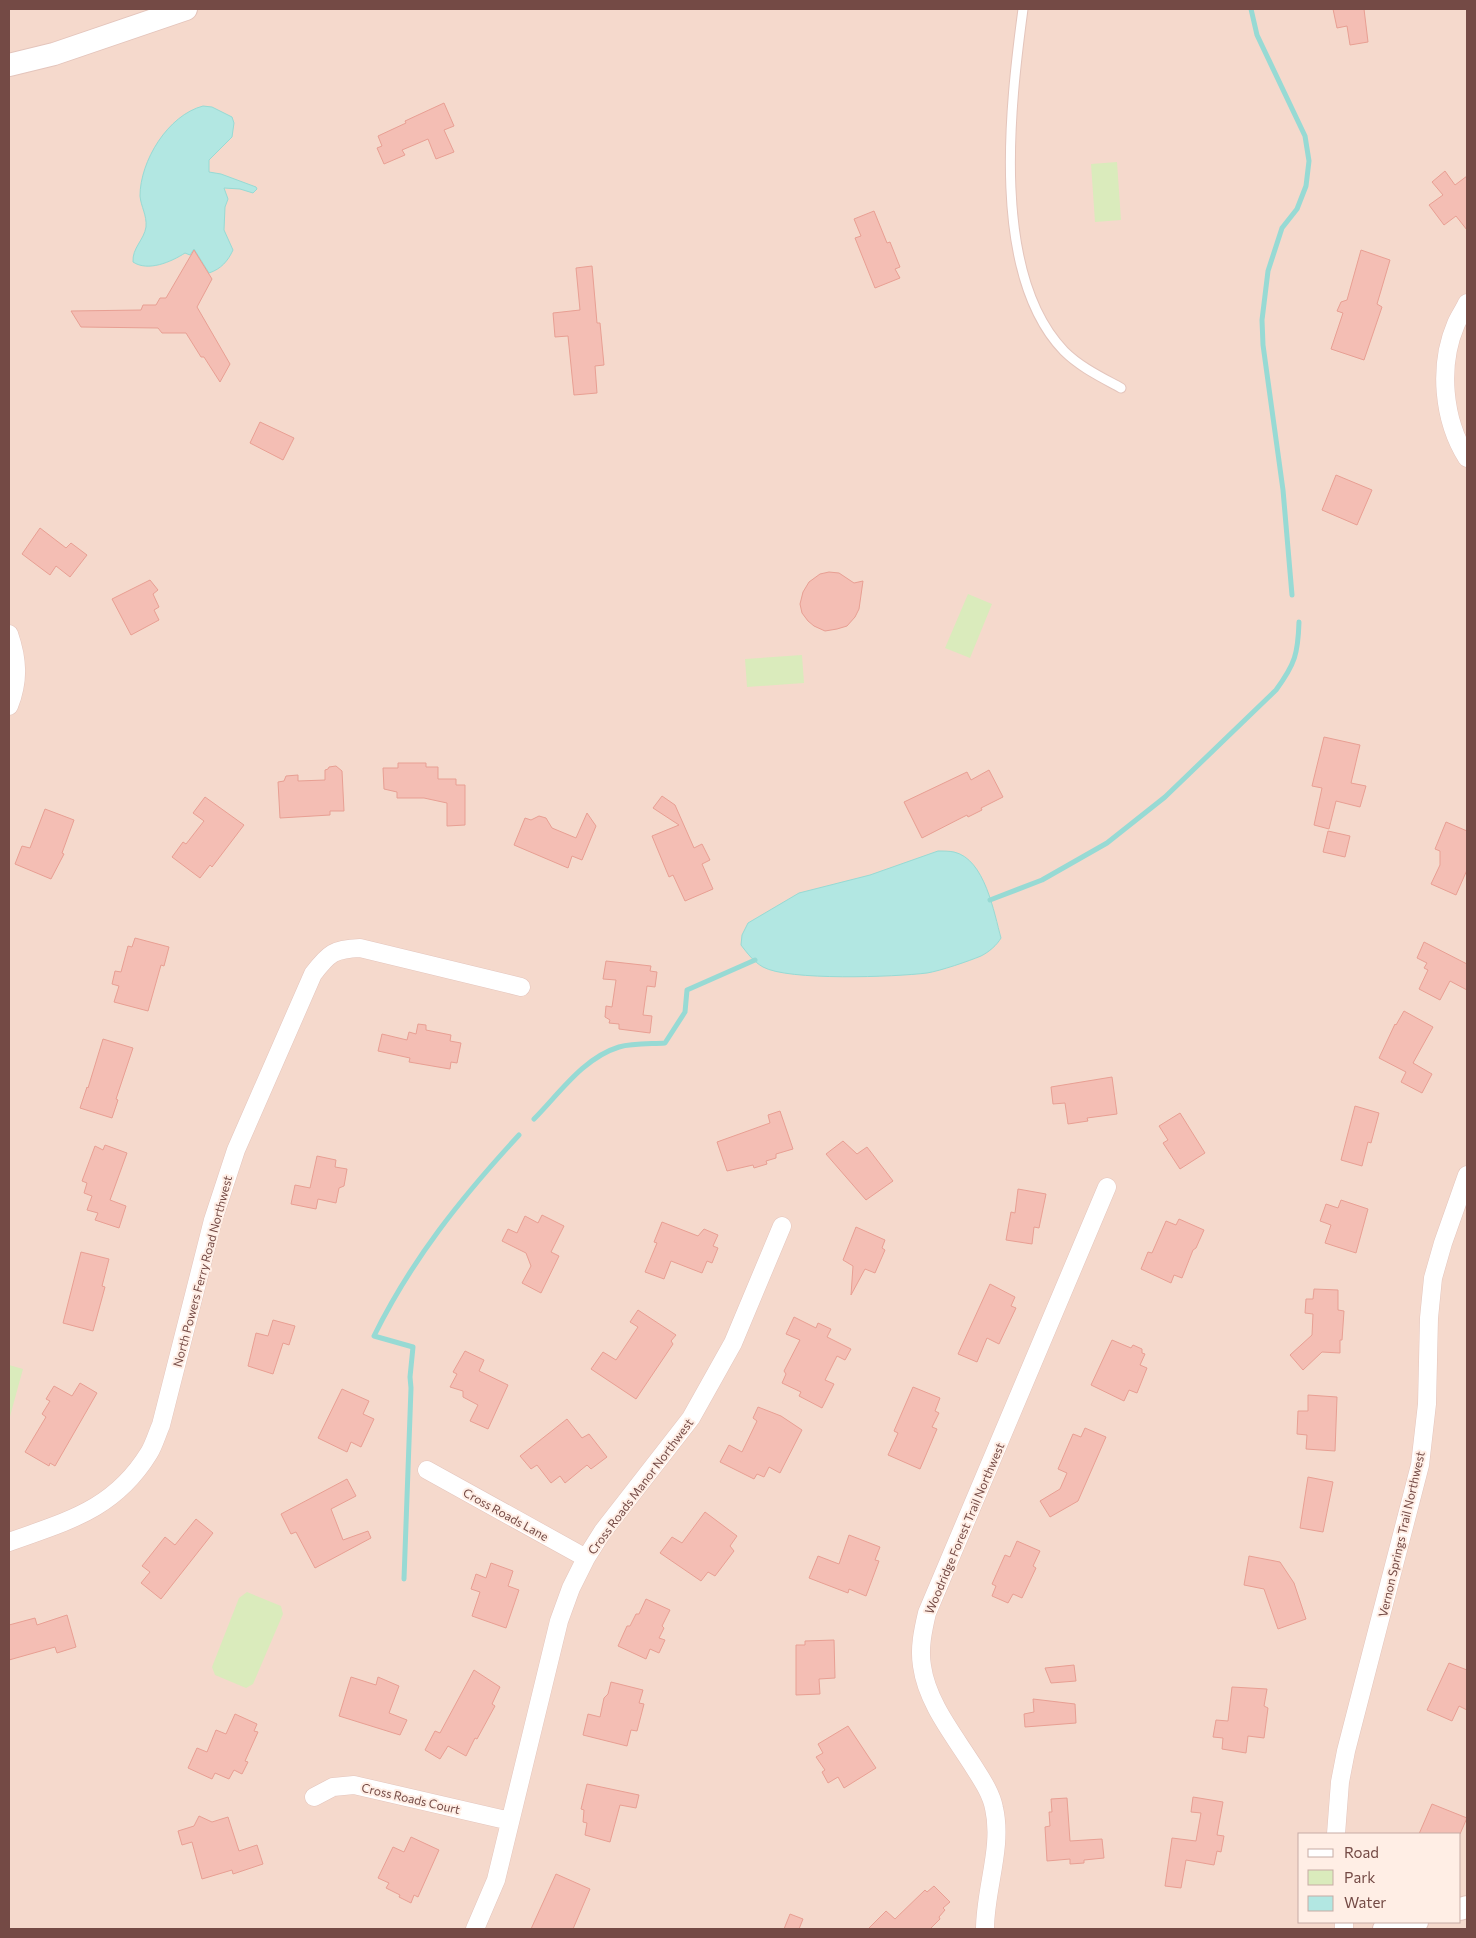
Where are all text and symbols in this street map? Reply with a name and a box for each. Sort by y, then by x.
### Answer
street label: North Powers Ferry Road Northwest [170,1174,234,1368]
street label: Cross Roads Manor Northwest [584,1415,696,1557]
street label: Woodridge Forest Trail Northwest [921,1440,1007,1616]
street label: Vernon Springs Trail Northwest [1375,1450,1427,1618]
street label: Cross Roads Lane [461,1485,551,1543]
street label: Cross Roads Court [360,1780,462,1816]
legend [1298,1833,1461,1923]
text: Road [1344,1843,1379,1861]
text: Park [1344,1868,1375,1886]
text: Water [1344,1893,1386,1911]

